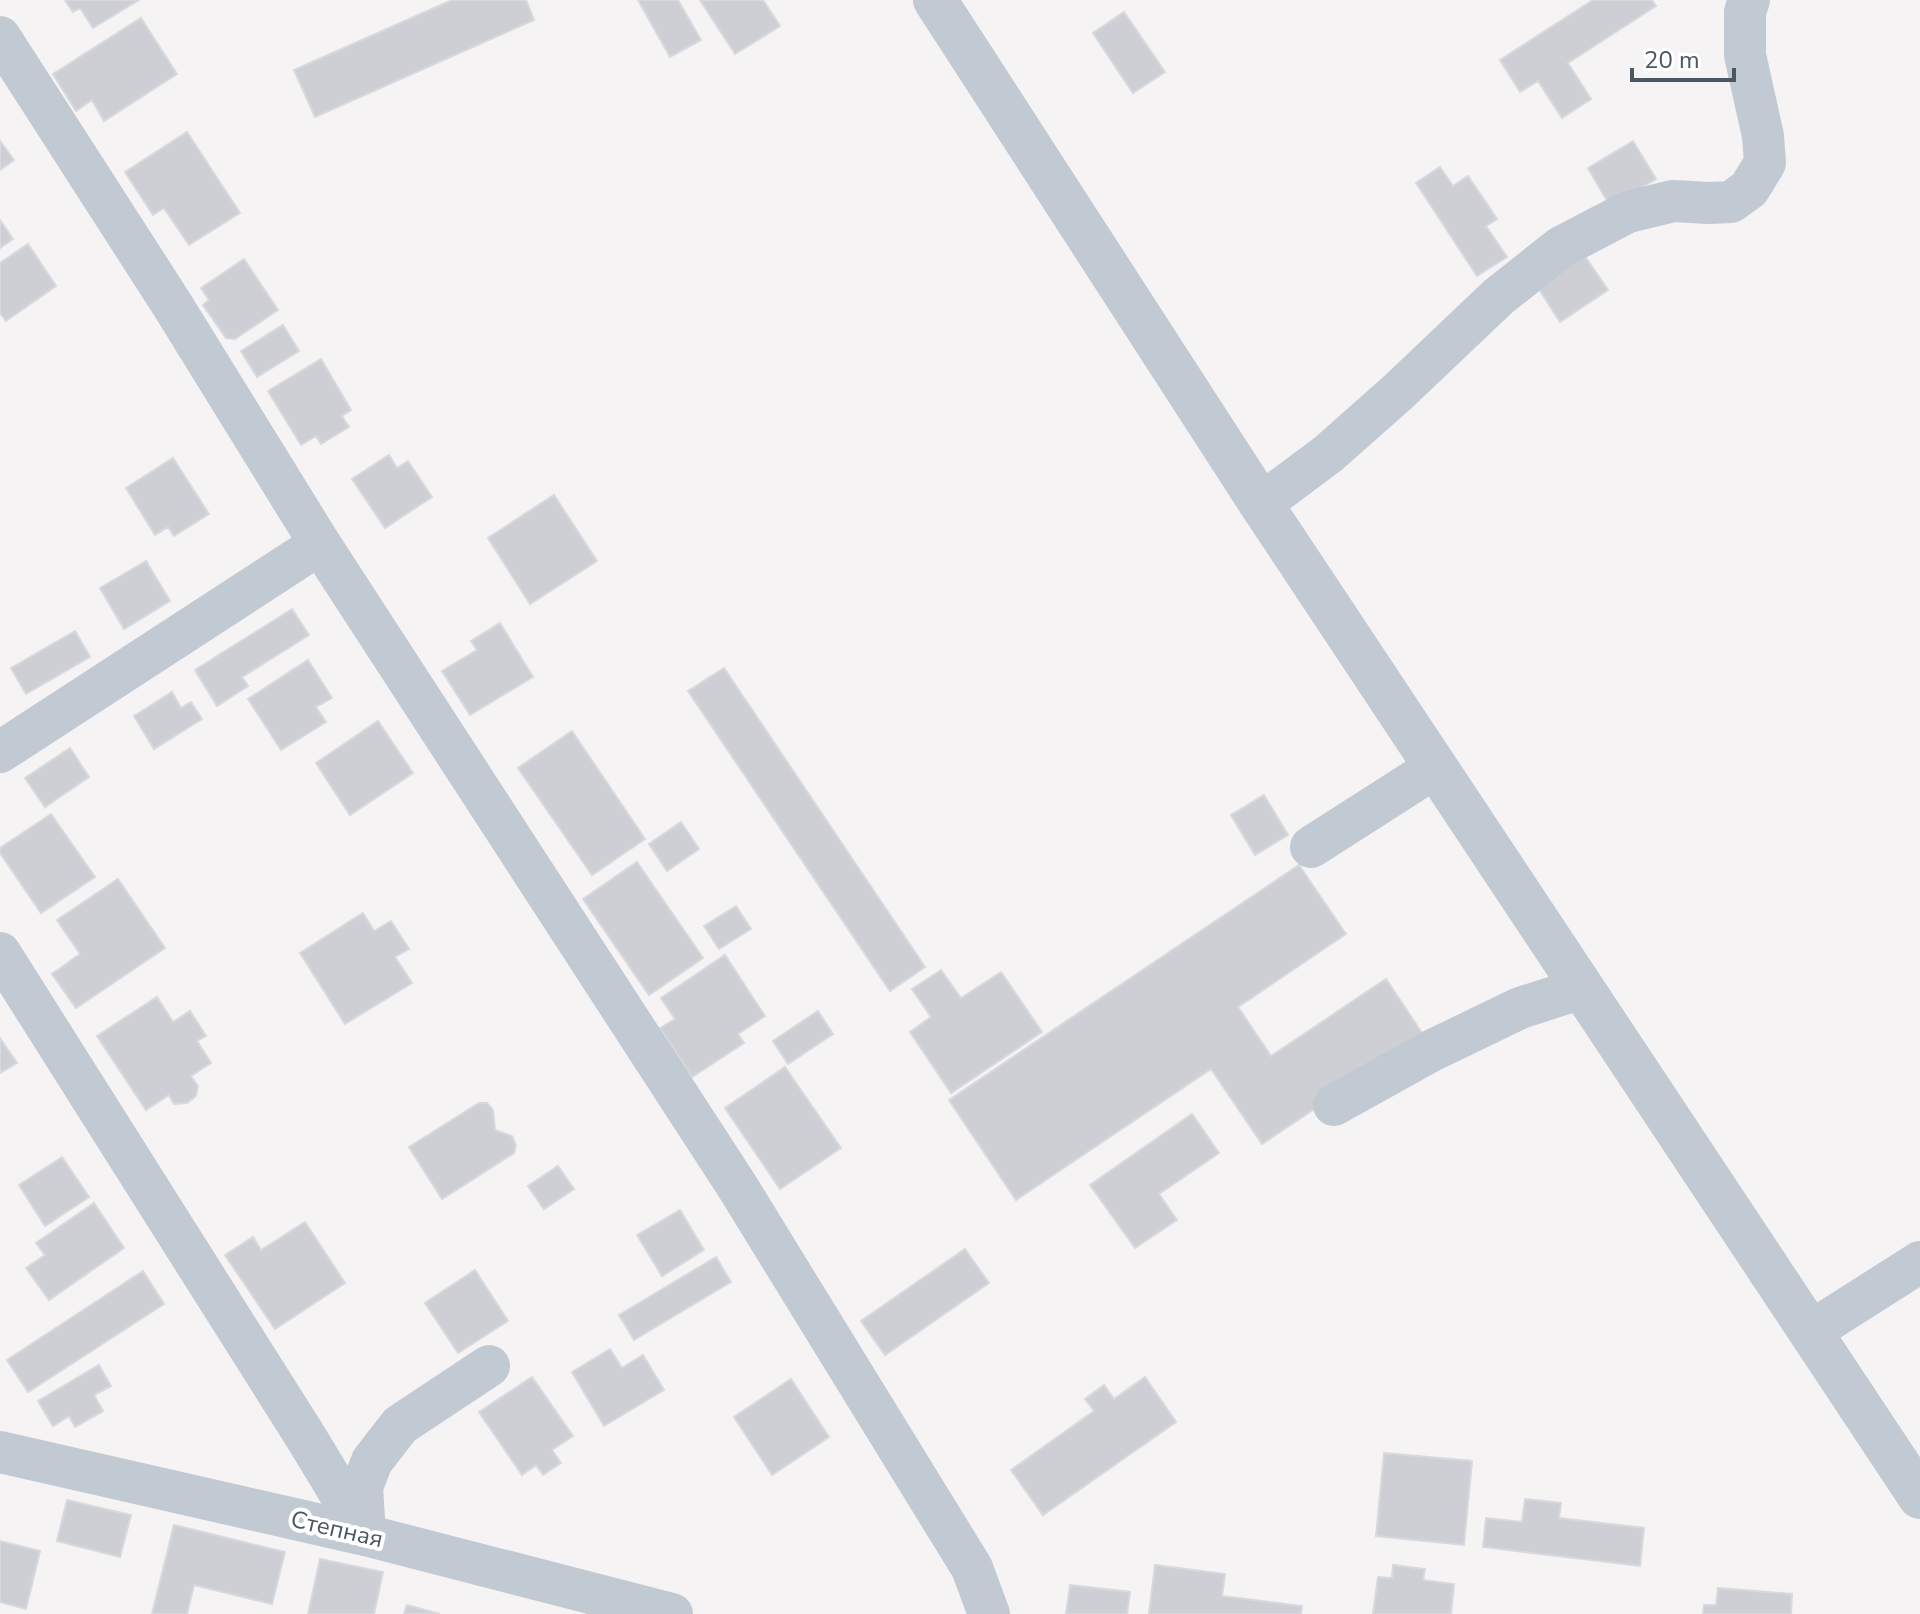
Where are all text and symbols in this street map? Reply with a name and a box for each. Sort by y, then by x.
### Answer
scale bar [1632,32,1734,82]
text: 20 m [1644,44,1700,76]
street label: Степная [288,1503,386,1555]

